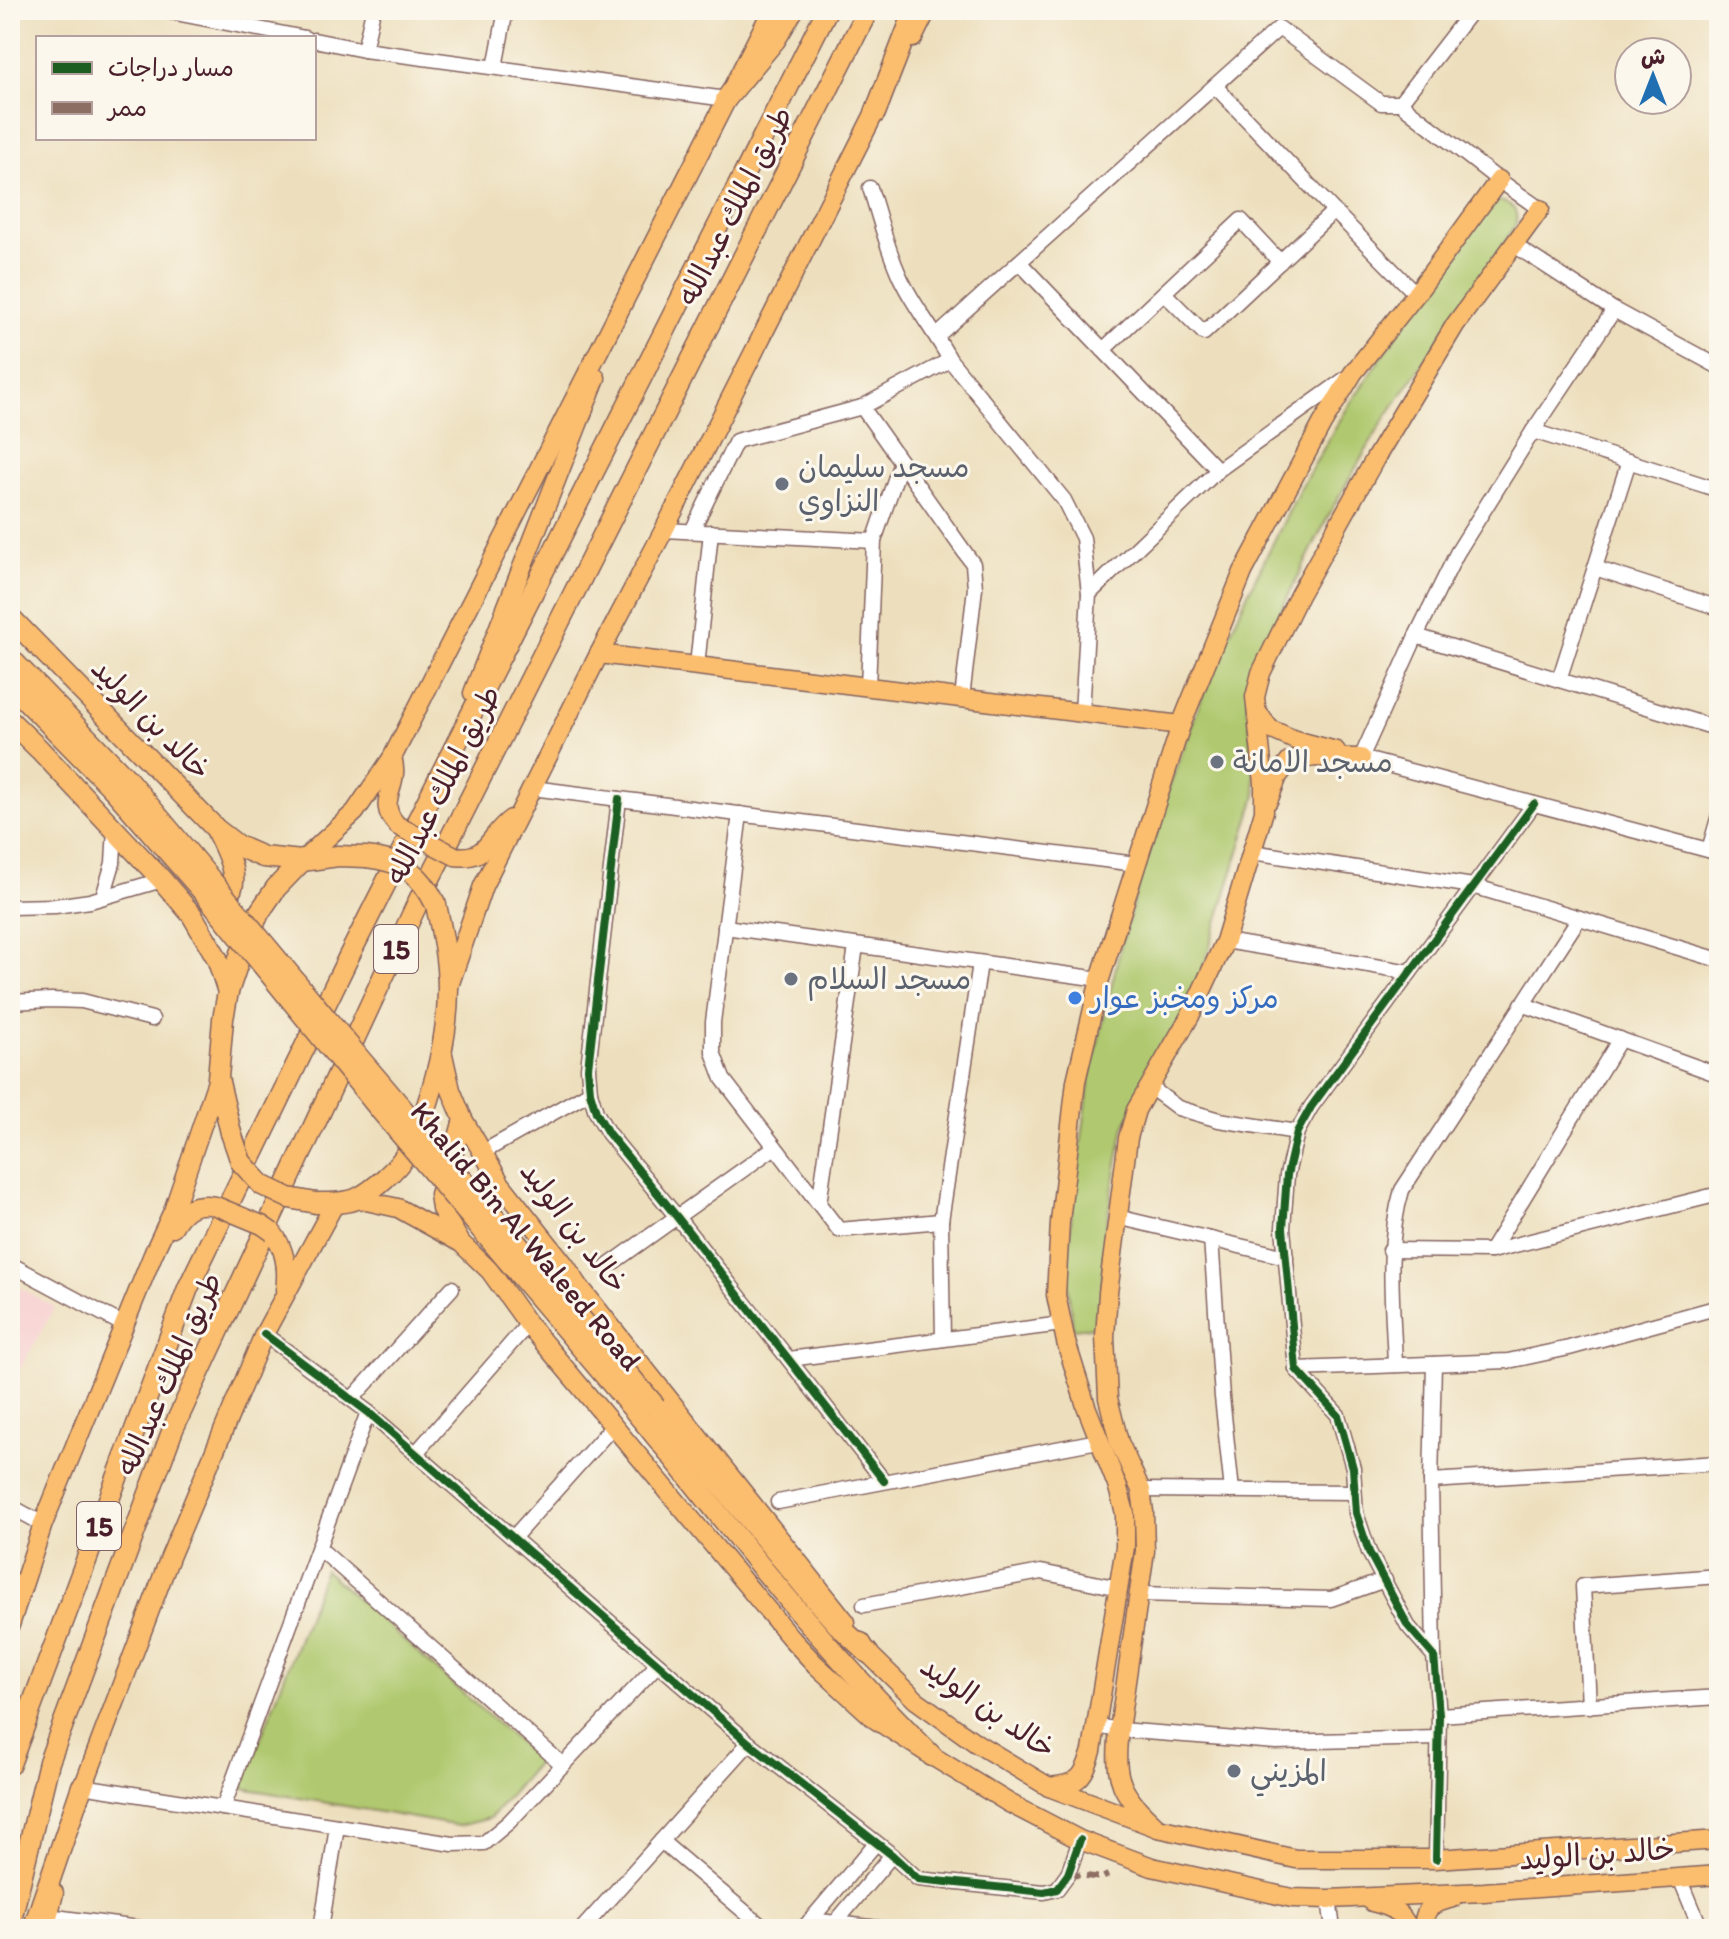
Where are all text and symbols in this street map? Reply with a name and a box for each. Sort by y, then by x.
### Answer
legend [36,36,316,140]
north arrow [1613,36,1693,116]
text: ش [1641,43,1665,70]
text: مسار دراجات [108,53,234,82]
text: ممر [106,93,147,122]
street label: طريق الملك عبدالله [669,100,801,311]
place label: مسجد سليمان النزاوي [798,448,970,522]
marker: مسجد سليمان النزاوي [773,475,791,493]
street label: خالد بن الوليد [82,650,219,789]
street label: طريق الملك عبدالله [377,679,509,890]
place label: مسجد الامانة [1233,743,1393,780]
marker: مسجد الامانة [1208,753,1226,771]
road number: 15 [374,925,418,973]
place label: مسجد السلام [807,960,971,1001]
marker: مسجد السلام [782,970,800,988]
place label: مركز ومخبز عوار [1088,979,1279,1016]
marker: مركز ومخبز عوار [1066,989,1084,1007]
street label: Khalid Bin Al Waleed Road [403,1094,650,1378]
street label: خالد بن الوليد [511,1153,636,1301]
street label: طريق الملك عبدالله [107,1267,230,1481]
road number: 15 [77,1502,121,1550]
street label: خالد بن الوليد [913,1647,1063,1768]
place label: المزيني [1250,1752,1327,1797]
marker: المزيني [1225,1762,1243,1780]
street label: خالد بن الوليد [1518,1830,1676,1879]

